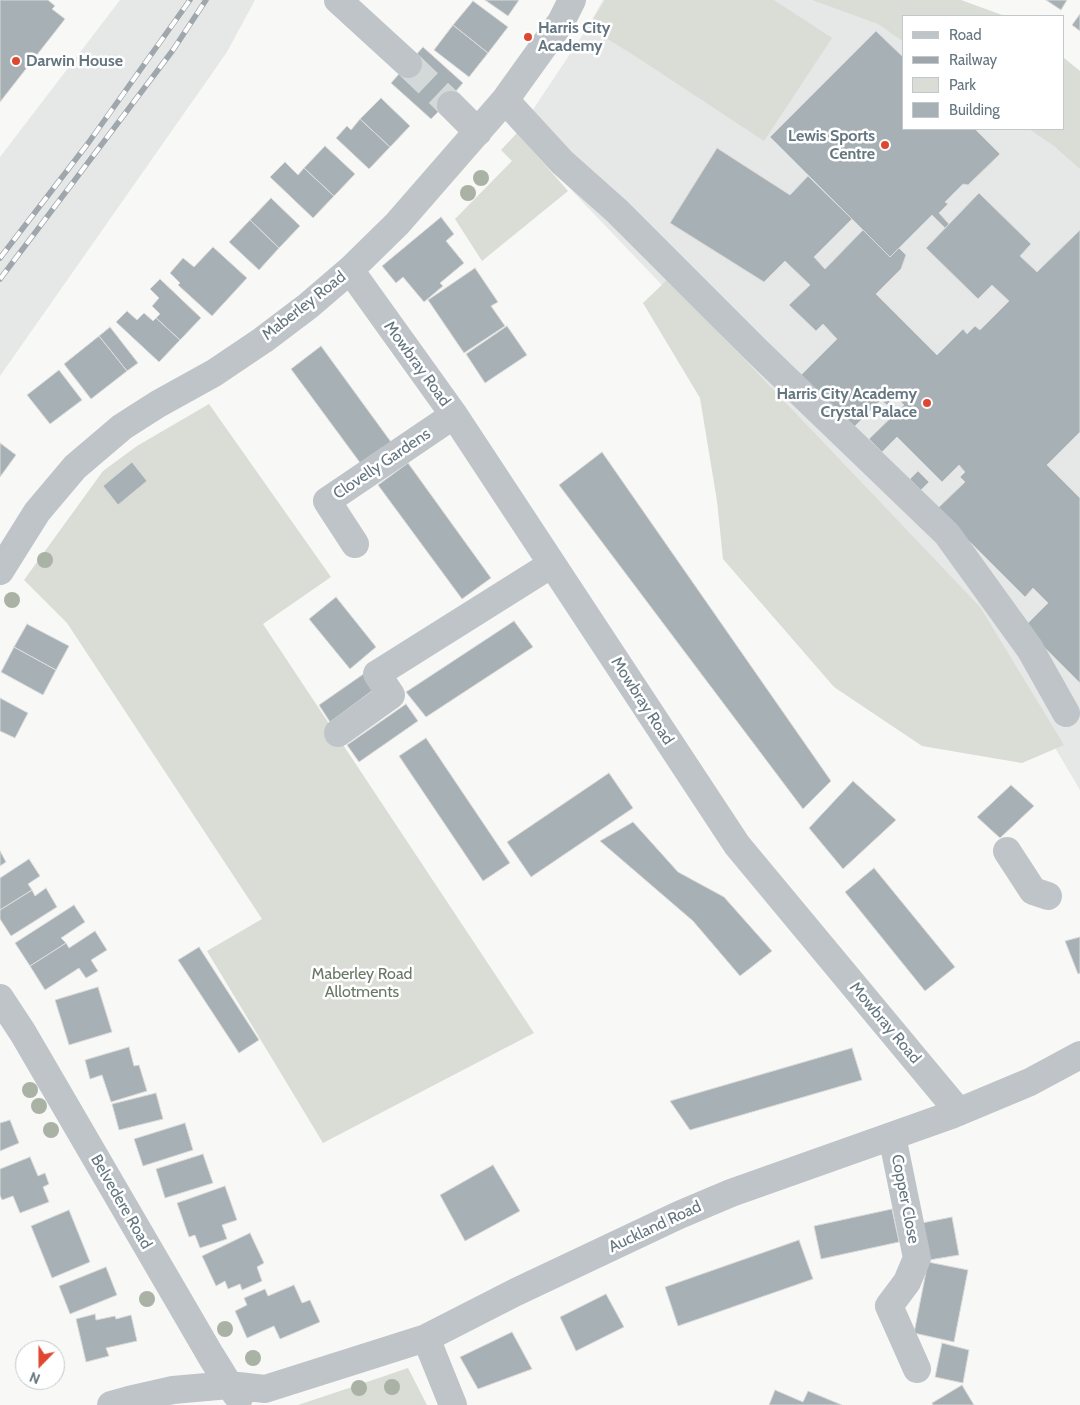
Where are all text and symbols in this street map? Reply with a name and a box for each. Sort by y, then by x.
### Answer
legend [902,15,1065,130]
place label: Harris City Academy [538,18,610,56]
text: Road [949,26,982,44]
marker: Harris City Academy [522,31,534,43]
place label: Darwin House [26,51,123,71]
text: Railway [949,51,997,69]
marker: Darwin House [10,55,22,67]
text: Park [949,76,976,94]
text: Building [949,101,1000,119]
place label: Lewis Sports Centre [788,126,875,164]
marker: Lewis Sports Centre [879,139,891,151]
street label: Maberley Road [258,267,350,345]
street label: Mowbray Road [380,318,454,410]
place label: Harris City Academy Crystal Palace [776,384,917,422]
marker: Harris City Academy Crystal Palace [921,397,933,409]
street label: Clovelly Gardens [330,424,434,504]
street label: Mowbray Road [607,654,677,748]
park label: Maberley Road Allotments [312,964,412,1002]
street label: Mowbray Road [845,978,925,1068]
street label: Belvedere Road [86,1151,156,1253]
street label: Copper Close [887,1153,923,1245]
street label: Auckland Road [606,1197,704,1257]
north arrow [15,1340,65,1390]
text: N [27,1368,43,1388]

